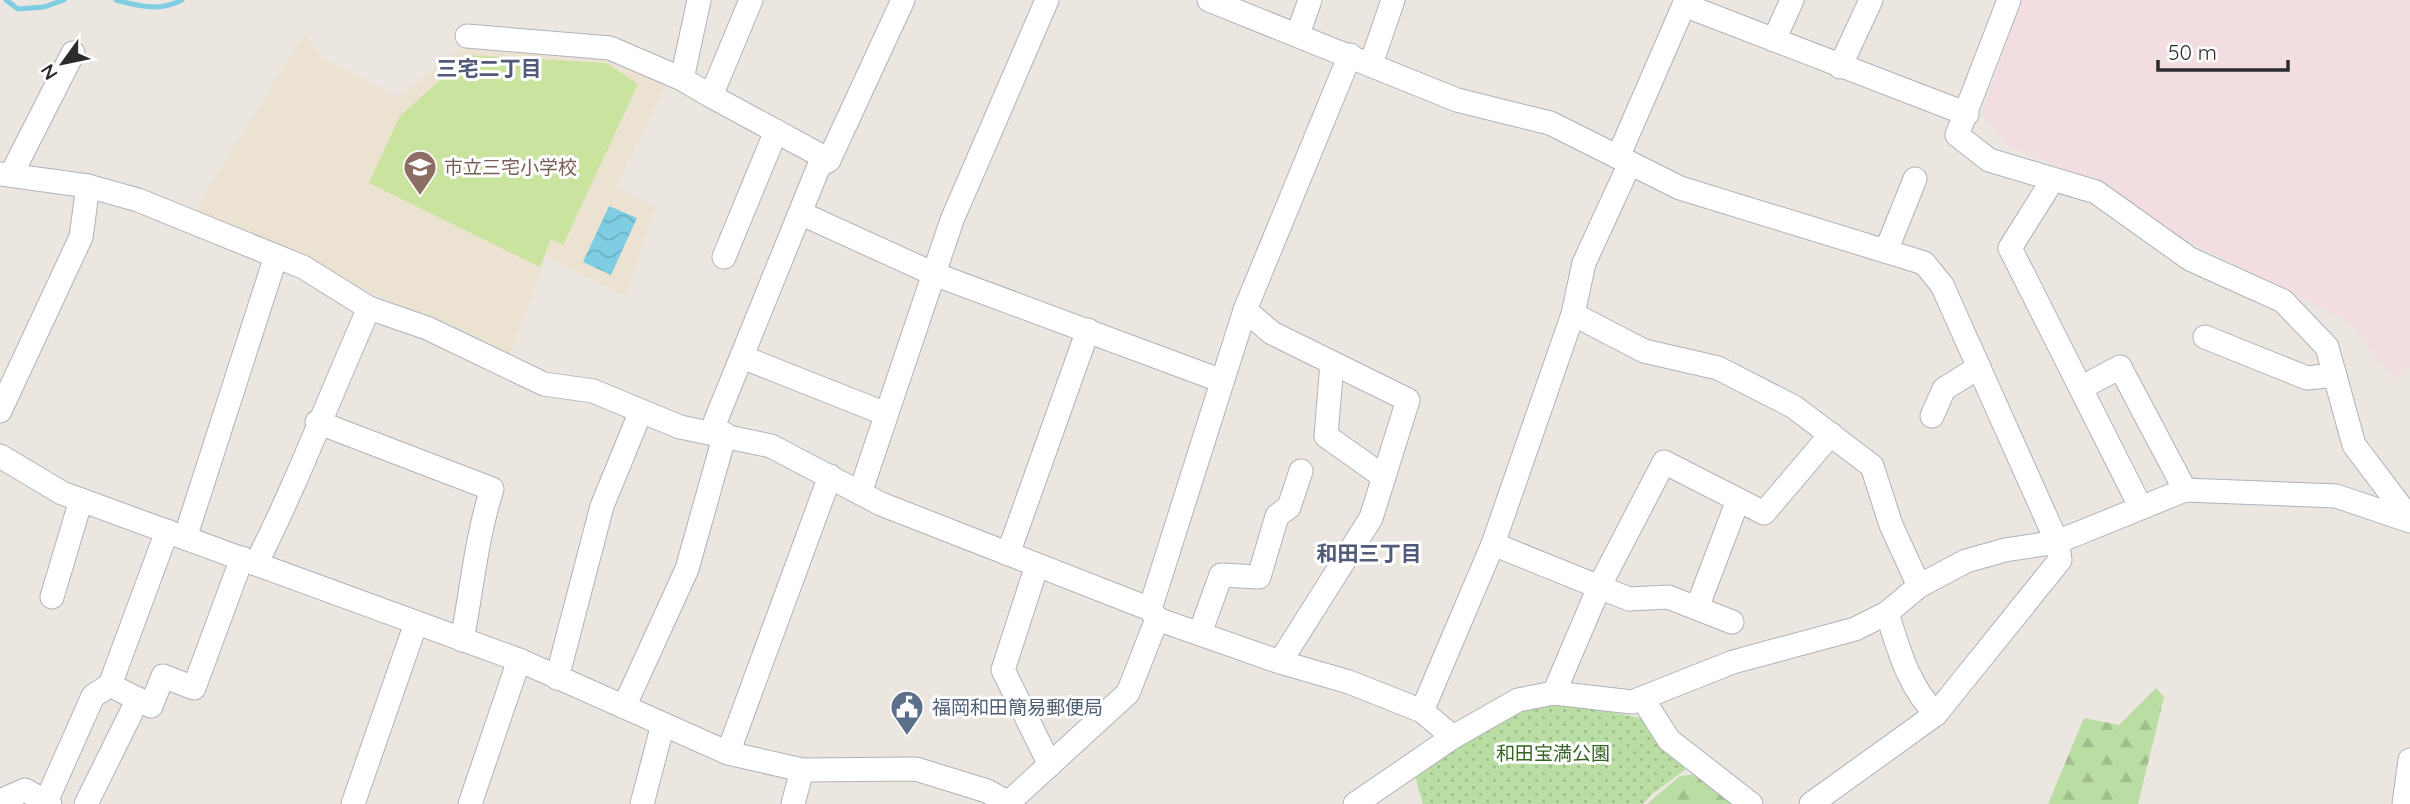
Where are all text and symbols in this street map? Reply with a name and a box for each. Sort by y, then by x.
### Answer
north arrow [28,28,98,98]
scale bar [2158,28,2288,72]
text: 50 m [2168,39,2217,65]
district label: 三宅二丁目 [437,55,542,81]
text: N [35,60,63,85]
school or university icon: 市立三宅小学校 [401,148,439,197]
place label: 市立三宅小学校 [444,155,577,179]
district label: 和田三丁目 [1317,540,1422,566]
public building icon: 福岡和田簡易郵便局 [888,688,926,737]
place label: 福岡和田簡易郵便局 [932,695,1103,719]
park label: 和田宝満公園 [1496,741,1610,765]

